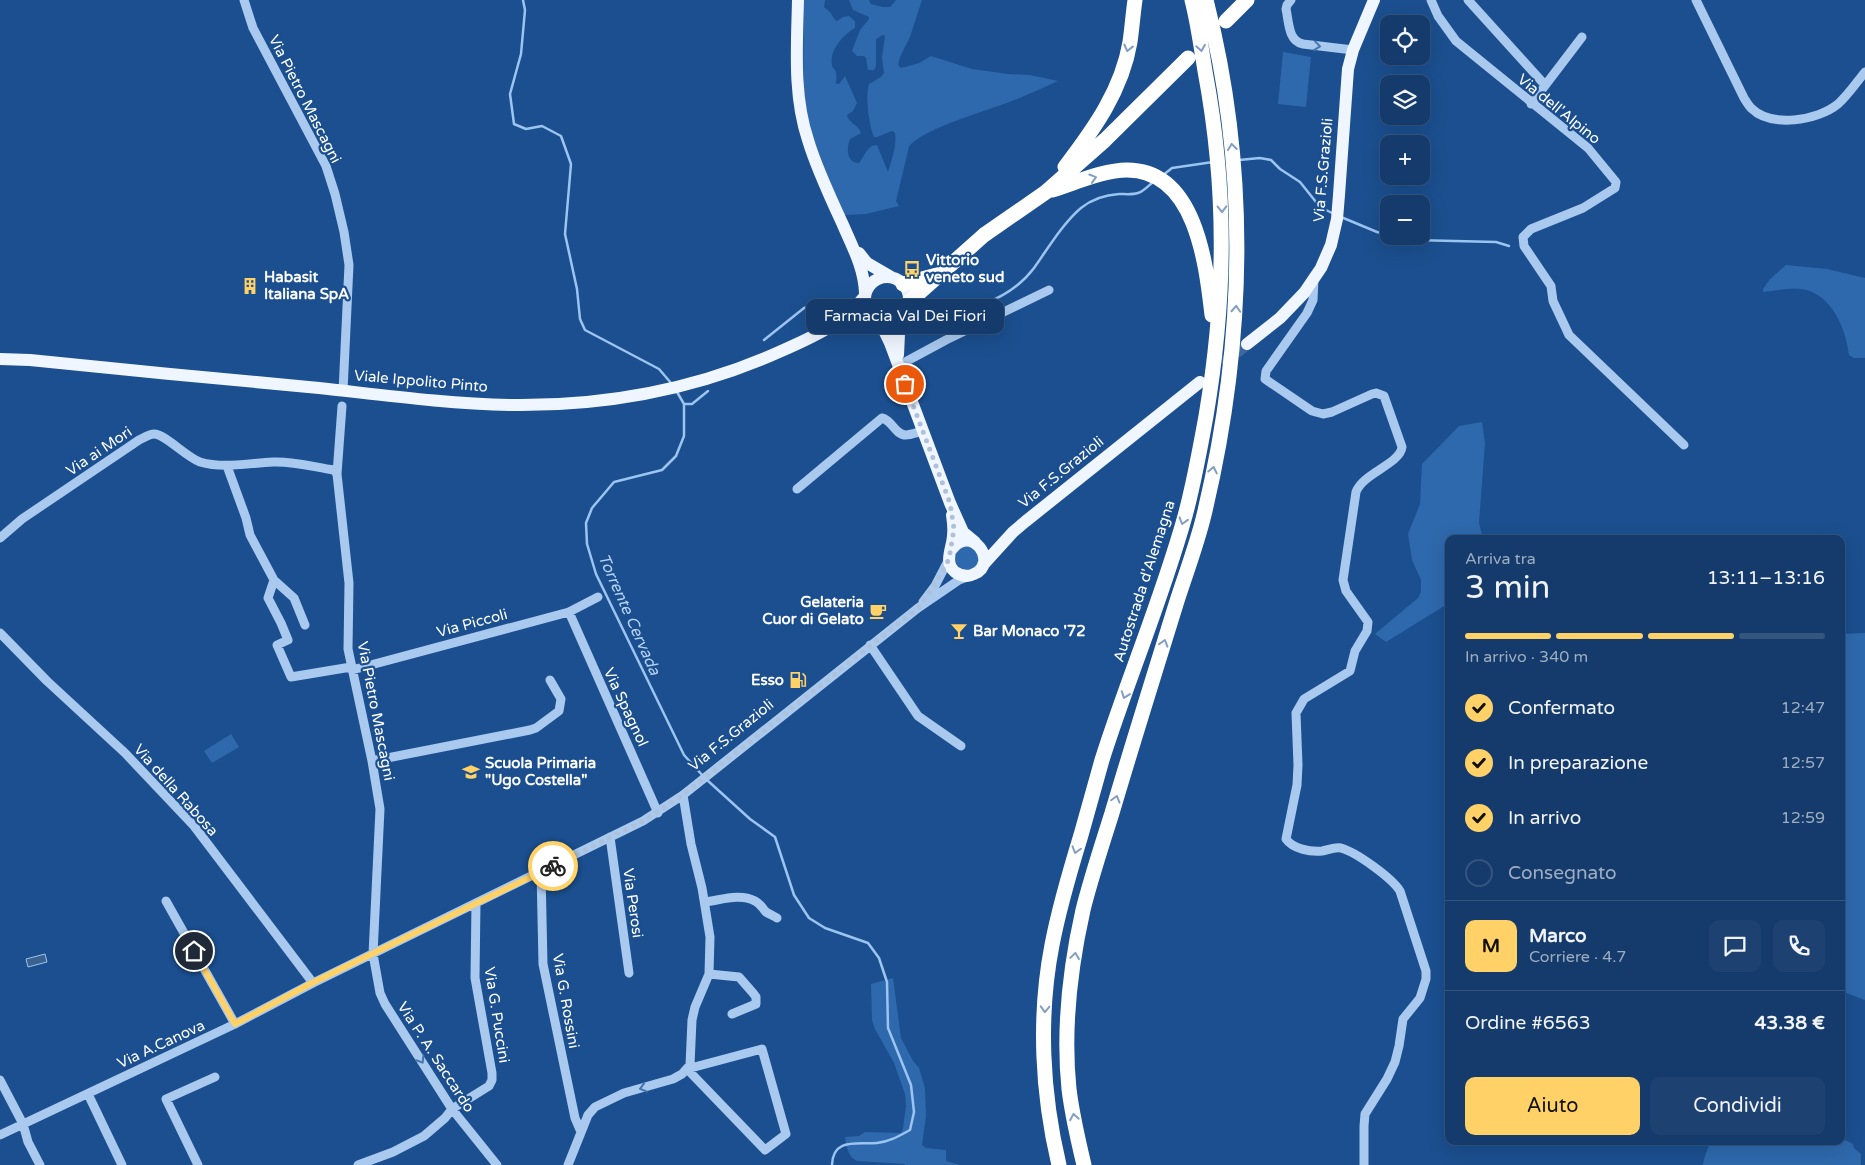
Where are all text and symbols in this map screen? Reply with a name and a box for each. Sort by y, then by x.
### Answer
map controls [1380,15,1430,245]
button: locate [1380,15,1430,65]
street label: Via Pietro Mascagni [265,32,345,166]
one-way arrow [1313,40,1321,51]
one-way arrow [1196,43,1206,52]
one-way arrow [1123,44,1134,53]
street label: Via dell'Alpino [1514,70,1604,148]
button: layers [1380,75,1430,125]
street label: Via F.S.Grazioli [1309,117,1337,223]
button: + [1380,135,1430,185]
one-way arrow [1227,142,1238,150]
one-way arrow [1088,173,1096,183]
button: − [1380,195,1430,245]
one-way arrow [1216,205,1227,213]
place label: Vittorio veneto sud [926,251,1004,286]
bus stop icon: Vittorio veneto sud [902,259,922,279]
place label: Habasit Italiana SpA [264,268,349,304]
building icon: Habasit Italiana SpA [240,276,260,296]
callout: Farmacia Val Dei Fiori [806,299,1004,334]
one-way arrow [1231,305,1241,312]
text: Farmacia Val Dei Fiori [824,306,986,326]
pin [884,363,926,405]
street label: Viale Ippolito Pinto [353,366,489,396]
icon: bag [891,370,919,398]
street label: Via ai Mori [63,422,135,480]
street label: Via F.S.Grazioli [1015,432,1107,512]
one-way arrow [1208,465,1218,474]
street label: Autostrada d'Alemagna [1109,498,1179,664]
one-way arrow [1179,516,1189,524]
text: Arriva tra [1465,549,1536,569]
water label: Torrente Cervada [593,551,665,679]
text: 13:11–13:16 [1707,567,1825,589]
text: 3 min [1465,569,1550,607]
place label: Gelateria Cuor di Gelato [762,593,864,628]
cafe icon: Gelateria Cuor di Gelato [868,601,888,621]
street label: Via Piccoli [435,605,509,641]
bar icon: Bar Monaco '72 [949,621,969,641]
place label: Bar Monaco '72 [973,622,1086,640]
street label: Via Pietro Mascagni [354,640,398,782]
one-way arrow [1158,640,1168,648]
text: In arrivo · 340 m [1465,647,1588,667]
street label: Via Spagnol [600,665,652,749]
fuel station icon: Esso [788,670,808,690]
place label: Esso [751,671,784,689]
one-way arrow [1121,690,1131,698]
icon: check [1465,694,1493,722]
street label: Via F.S.Grazioli [685,695,777,775]
text: Confermato [1508,697,1615,719]
text: 12:47 [1781,698,1825,718]
street label: Via della Rabosa [130,740,222,840]
icon: check [1465,749,1493,777]
text: In preparazione [1508,752,1648,774]
text: 12:57 [1781,753,1825,773]
place label: Scuola Primaria "Ugo Costella" [485,754,596,790]
school or university icon: Scuola Primaria "Ugo Costella" [461,762,481,782]
one-way arrow [1110,794,1121,803]
icon: check [1465,804,1493,832]
text: In arrivo [1508,807,1581,829]
text: 12:59 [1781,808,1825,828]
courier [528,841,578,891]
one-way arrow [1072,845,1082,853]
icon: bike [539,852,567,880]
text: Consegnato [1508,862,1617,884]
street label: Via Perosi [619,867,647,939]
button: chat [1709,920,1761,972]
button: phone [1773,920,1825,972]
text: Marco [1529,925,1587,947]
pin [173,930,215,972]
text: M [1482,935,1500,957]
icon: home [180,937,208,965]
text: Corriere · 4.7 [1529,947,1626,967]
one-way arrow [1069,951,1080,959]
street label: Via G. Rossini [549,952,583,1050]
street label: Via G. Puccini [481,966,513,1064]
street label: Via P. A. Saccardo [394,998,478,1116]
one-way arrow [1040,1005,1050,1013]
text: Ordine #6563 [1465,1012,1591,1034]
text: 43.38 € [1754,1012,1825,1034]
street label: Via A.Canova [114,1016,208,1072]
one-way arrow [415,1055,424,1064]
button: Aiuto [1465,1077,1640,1135]
button: Condividi [1650,1077,1825,1135]
one-way arrow [639,1082,648,1092]
one-way arrow [1069,1113,1079,1122]

